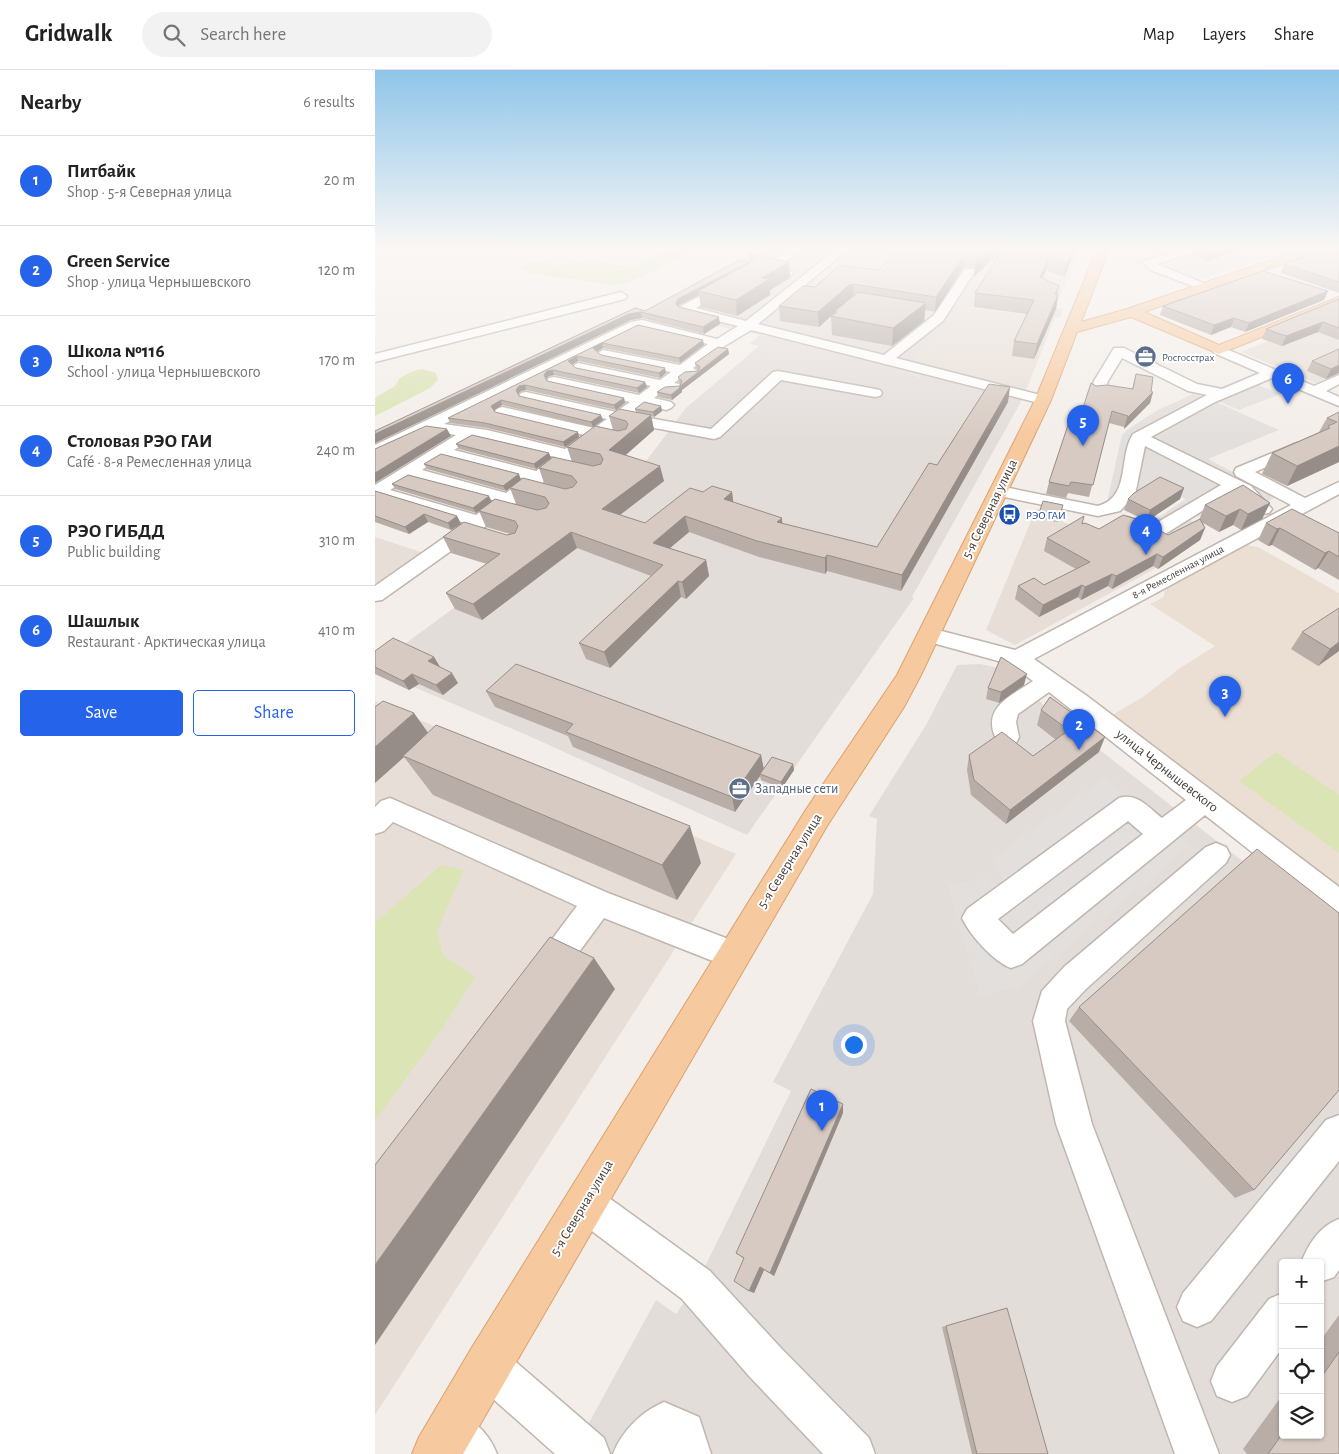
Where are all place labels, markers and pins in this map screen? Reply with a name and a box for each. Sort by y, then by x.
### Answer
office icon: Росгосстрах [1134,345,1158,369]
place label: Росгосстрах [1162,352,1214,363]
pin: 6 [1272,363,1304,404]
pin: 5 [1067,405,1099,446]
bus stop icon: РЭО ГАИ [998,503,1022,527]
place label: РЭО ГАИ [1026,510,1066,521]
pin: 4 [1130,514,1162,555]
pin: 3 [1209,676,1241,717]
pin: 2 [1063,709,1095,750]
office icon: Западные сети [727,777,751,801]
place label: Западные сети [755,782,838,796]
pin: 1 [806,1090,838,1131]

